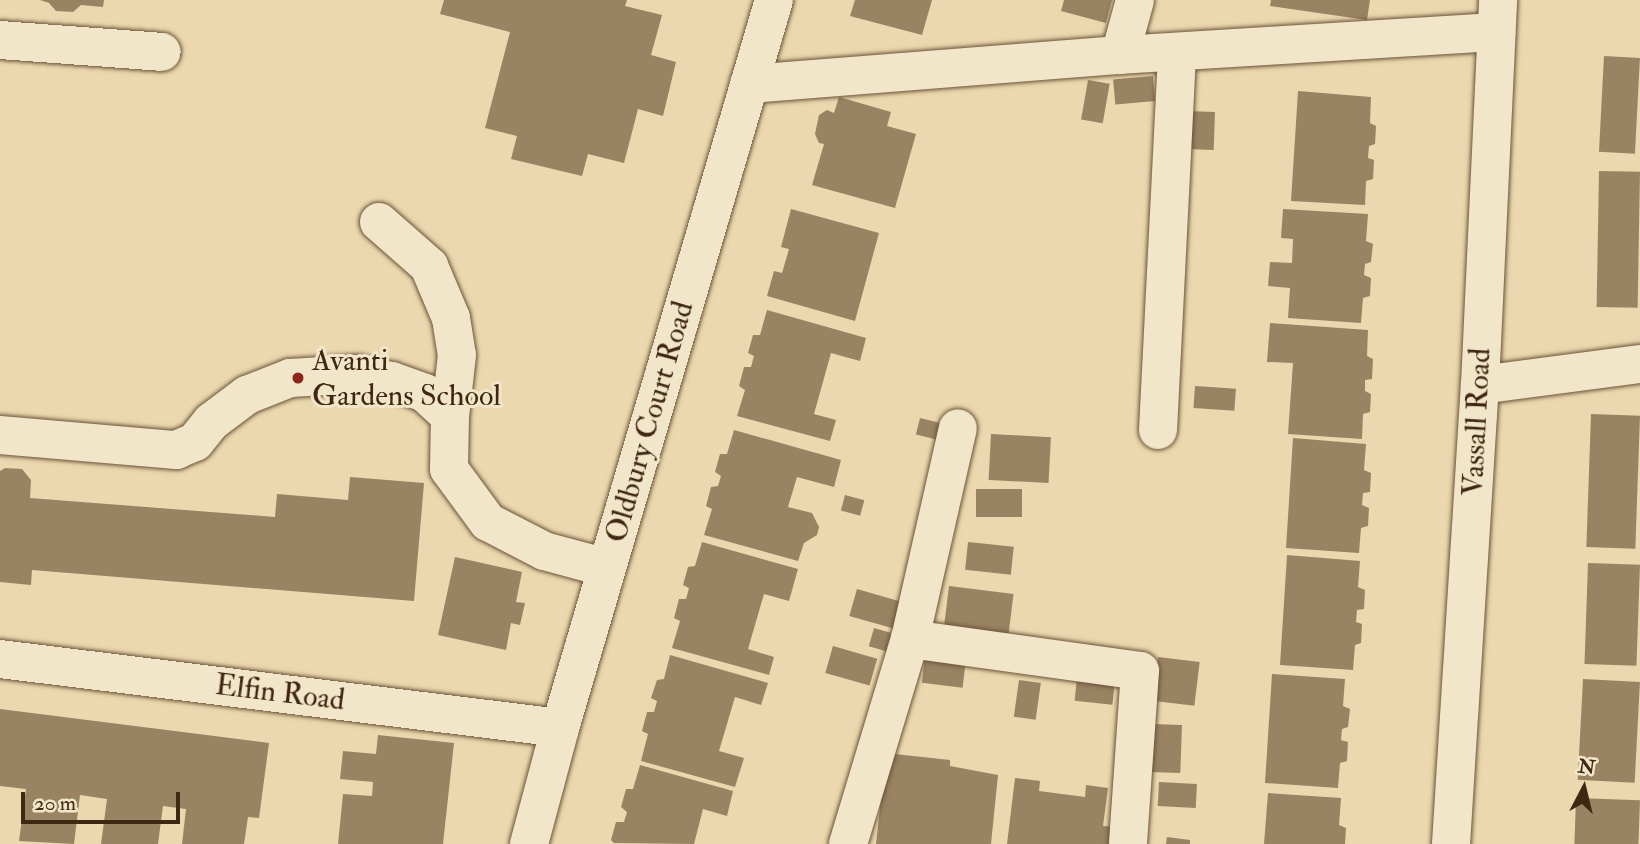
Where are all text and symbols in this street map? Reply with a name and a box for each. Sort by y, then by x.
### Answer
street label: Oldbury Court Road [598,297,702,547]
place label: Avanti Gardens School [312,343,501,414]
street label: Vassall Road [1455,347,1499,497]
marker: Avanti Gardens School [290,370,306,386]
street label: Elfin Road [213,667,347,719]
north arrow [1549,753,1619,823]
text: N [1577,754,1596,780]
scale bar [24,778,184,822]
text: 20 m [34,790,76,817]

